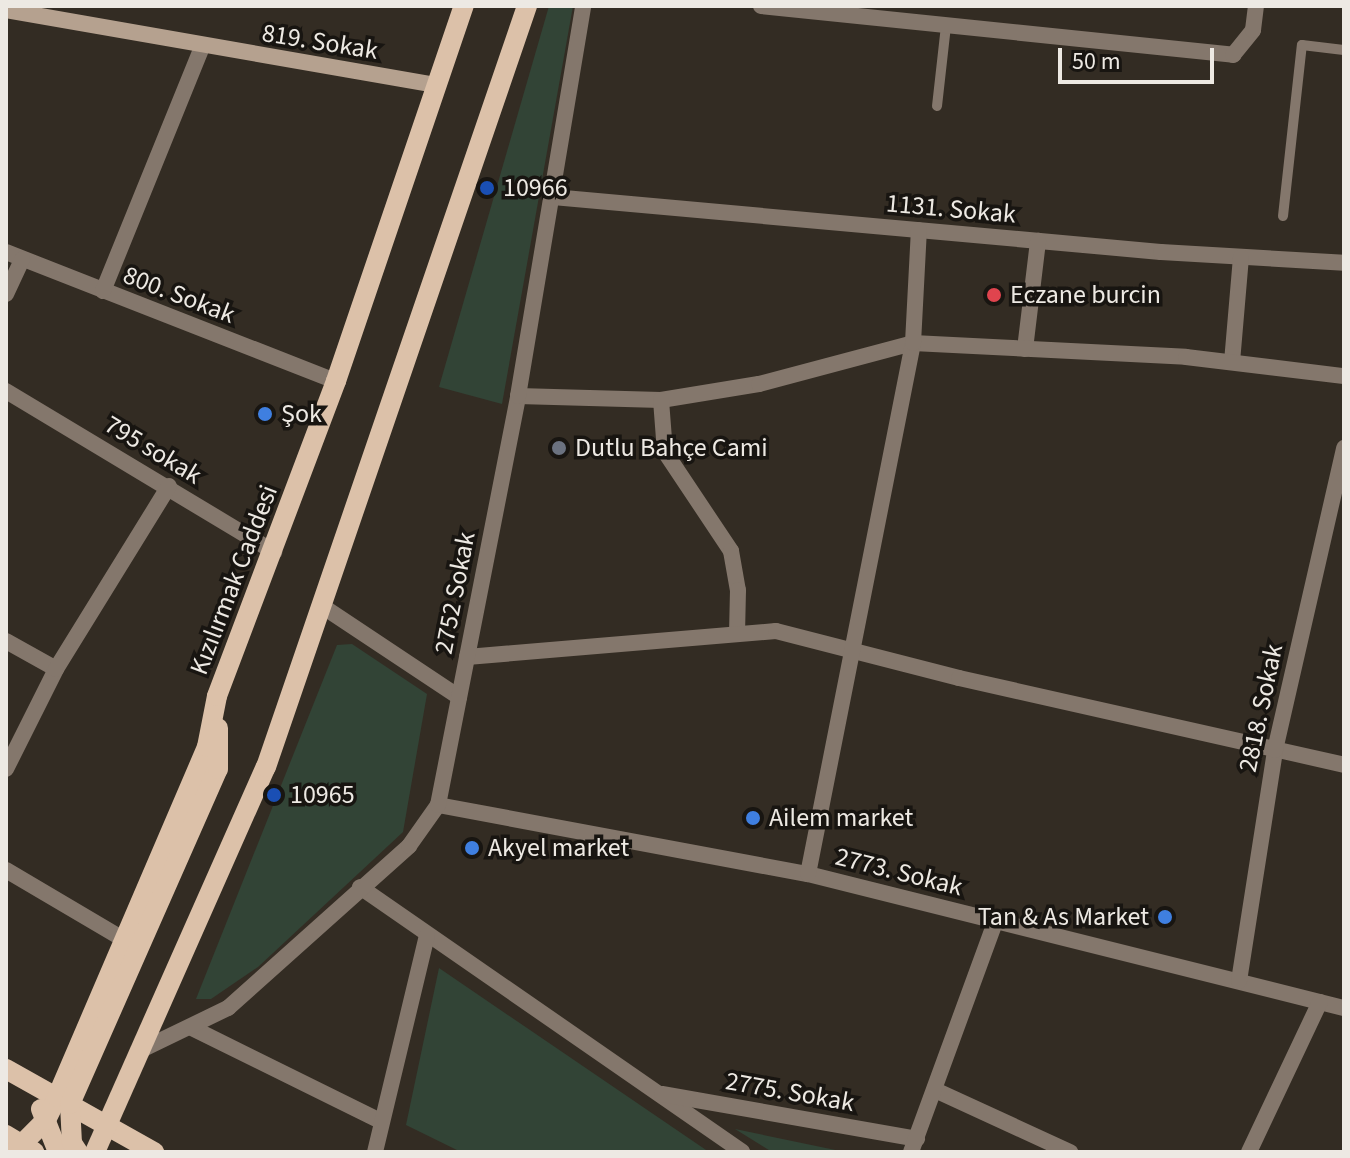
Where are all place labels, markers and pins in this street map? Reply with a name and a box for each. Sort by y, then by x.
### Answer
place label: 10966 [503,172,568,204]
marker: 10966 [478,179,496,197]
place label: Eczane burcin [1010,279,1161,311]
marker: Eczane burcin [985,286,1003,304]
place label: Şok [281,398,322,430]
marker: Şok [256,405,274,423]
place label: Dutlu Bahçe Cami [575,432,768,464]
marker: Dutlu Bahçe Cami [550,439,568,457]
place label: 10965 [290,779,355,811]
marker: 10965 [265,786,283,804]
place label: Ailem market [769,802,913,834]
marker: Ailem market [744,809,762,827]
place label: Akyel market [488,832,629,864]
marker: Akyel market [463,839,481,857]
place label: Tan & As Market [978,901,1149,933]
marker: Tan & As Market [1156,908,1174,926]

